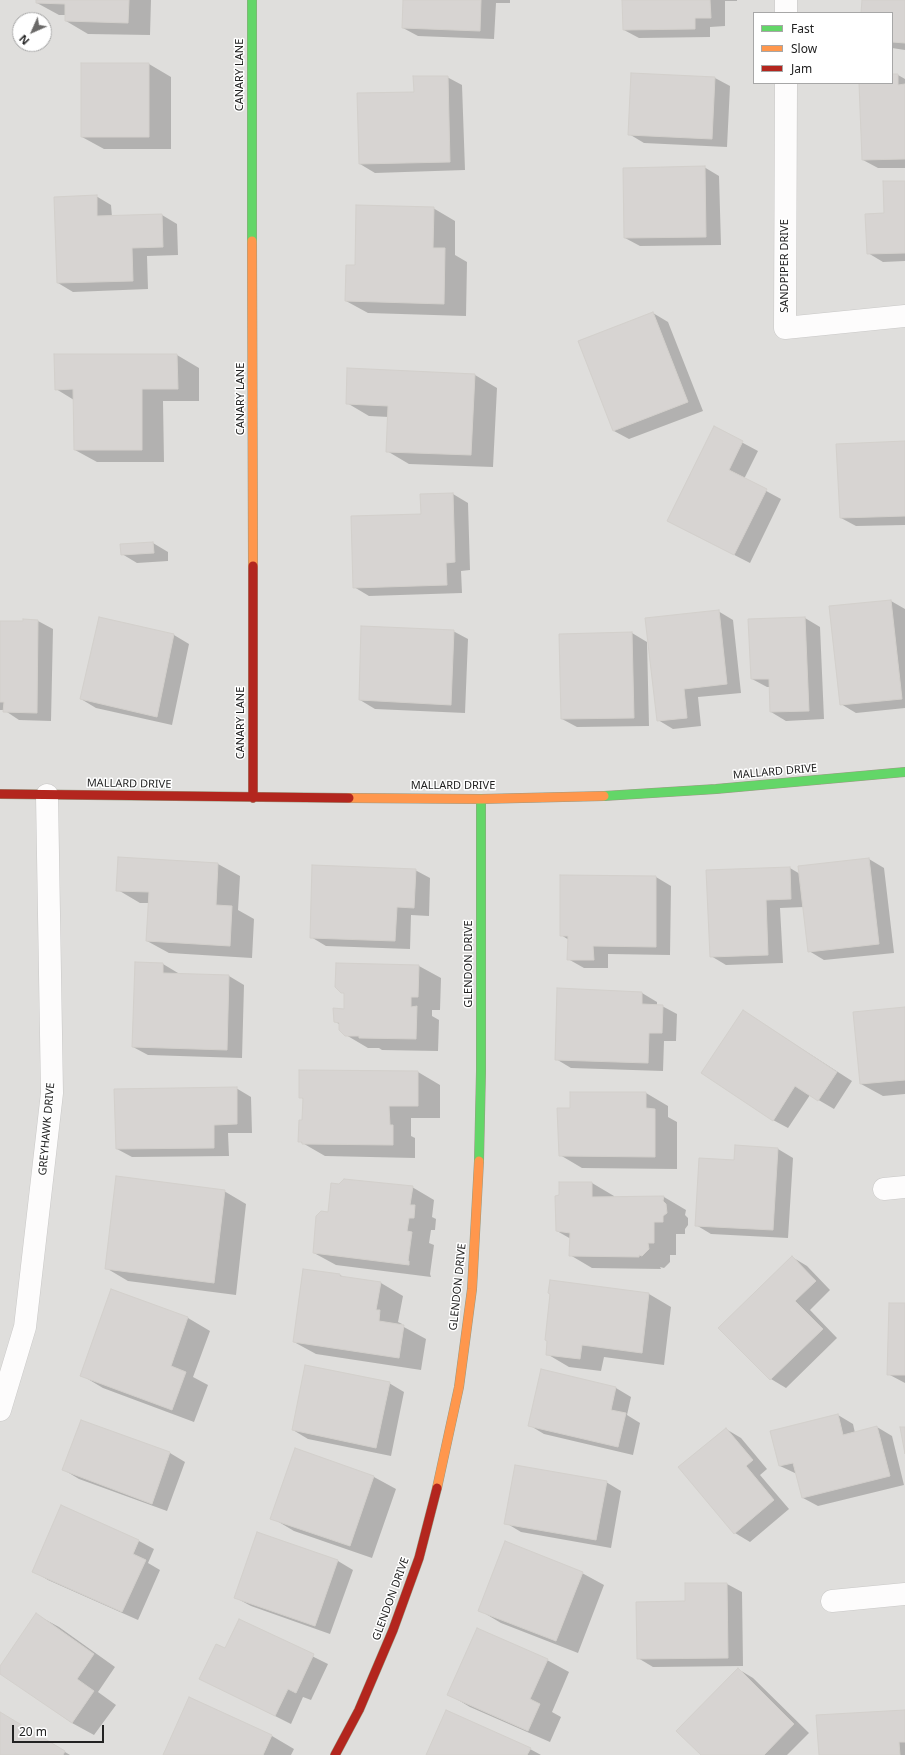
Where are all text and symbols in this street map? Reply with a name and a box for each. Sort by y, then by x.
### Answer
north arrow [12,12,52,52]
legend [753,12,893,84]
text: Fast [791,20,814,37]
text: N [15,32,32,49]
street label: CANARY LANE [233,39,247,111]
text: Slow [791,40,817,57]
text: Jam [791,60,812,77]
street label: SANDPIPER DRIVE [778,219,792,313]
street label: CANARY LANE [234,363,248,435]
street label: CANARY LANE [234,687,248,759]
street label: MALLARD DRIVE [732,762,818,782]
street label: MALLARD DRIVE [87,777,171,791]
street label: MALLARD DRIVE [411,779,495,793]
street label: GLENDON DRIVE [462,920,476,1008]
street label: GREYHAWK DRIVE [36,1082,58,1176]
street label: GLENDON DRIVE [447,1243,469,1331]
street label: GLENDON DRIVE [370,1556,412,1642]
scale bar [14,1717,106,1743]
text: 20 m [19,1723,47,1740]

